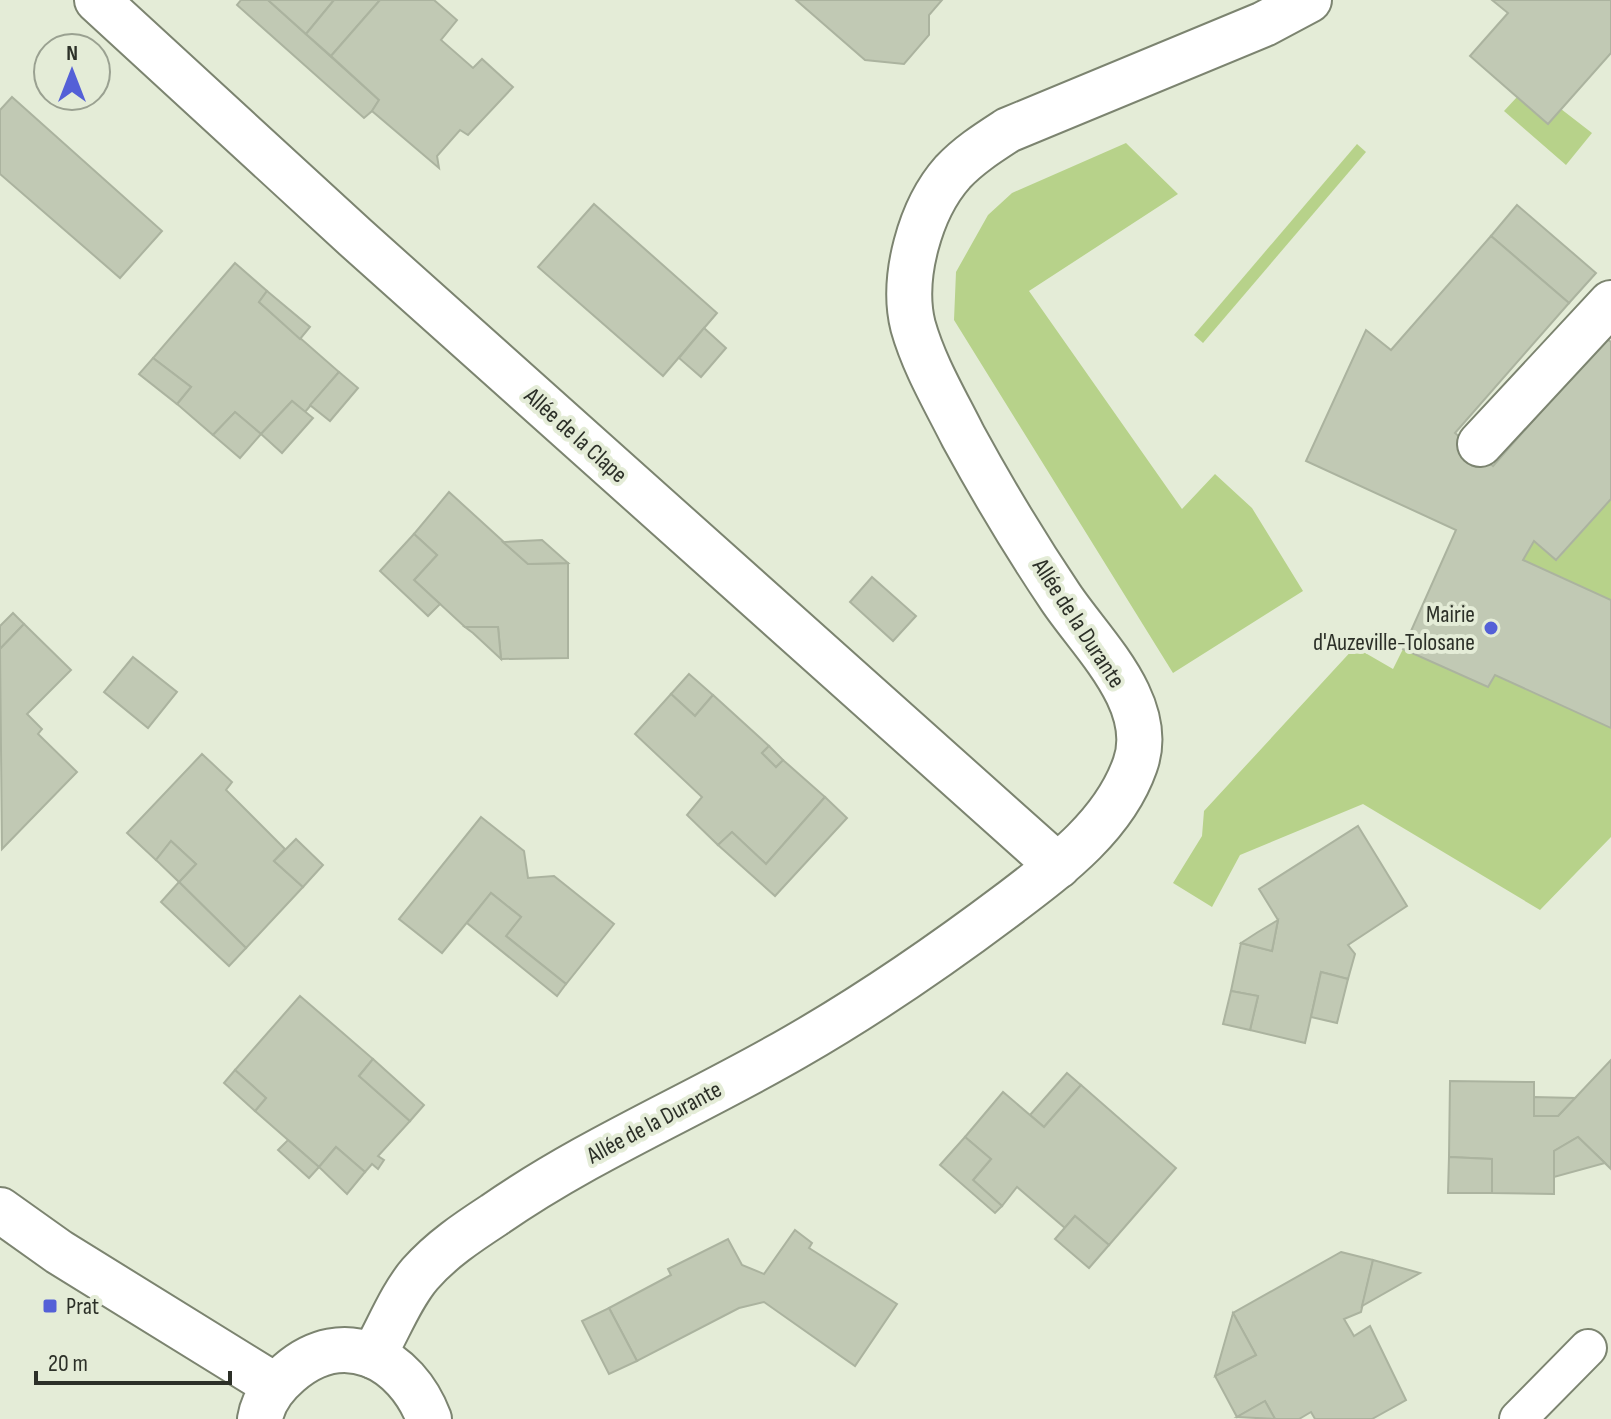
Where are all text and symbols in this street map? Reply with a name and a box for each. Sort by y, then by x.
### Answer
north arrow [32,32,112,112]
text: N [66,40,78,67]
street label: Allée de la Clape [517,381,633,489]
street label: Allée de la Durante [1025,552,1131,693]
place label: Mairie d'Auzeville-Tolosane [1313,600,1475,657]
marker: Mairie d'Auzeville-Tolosane [1482,619,1500,637]
street label: Allée de la Durante [581,1075,727,1171]
place label: Prat [66,1292,99,1321]
marker: Prat [41,1297,59,1315]
scale bar [36,1335,230,1385]
text: 20 m [48,1349,88,1378]

